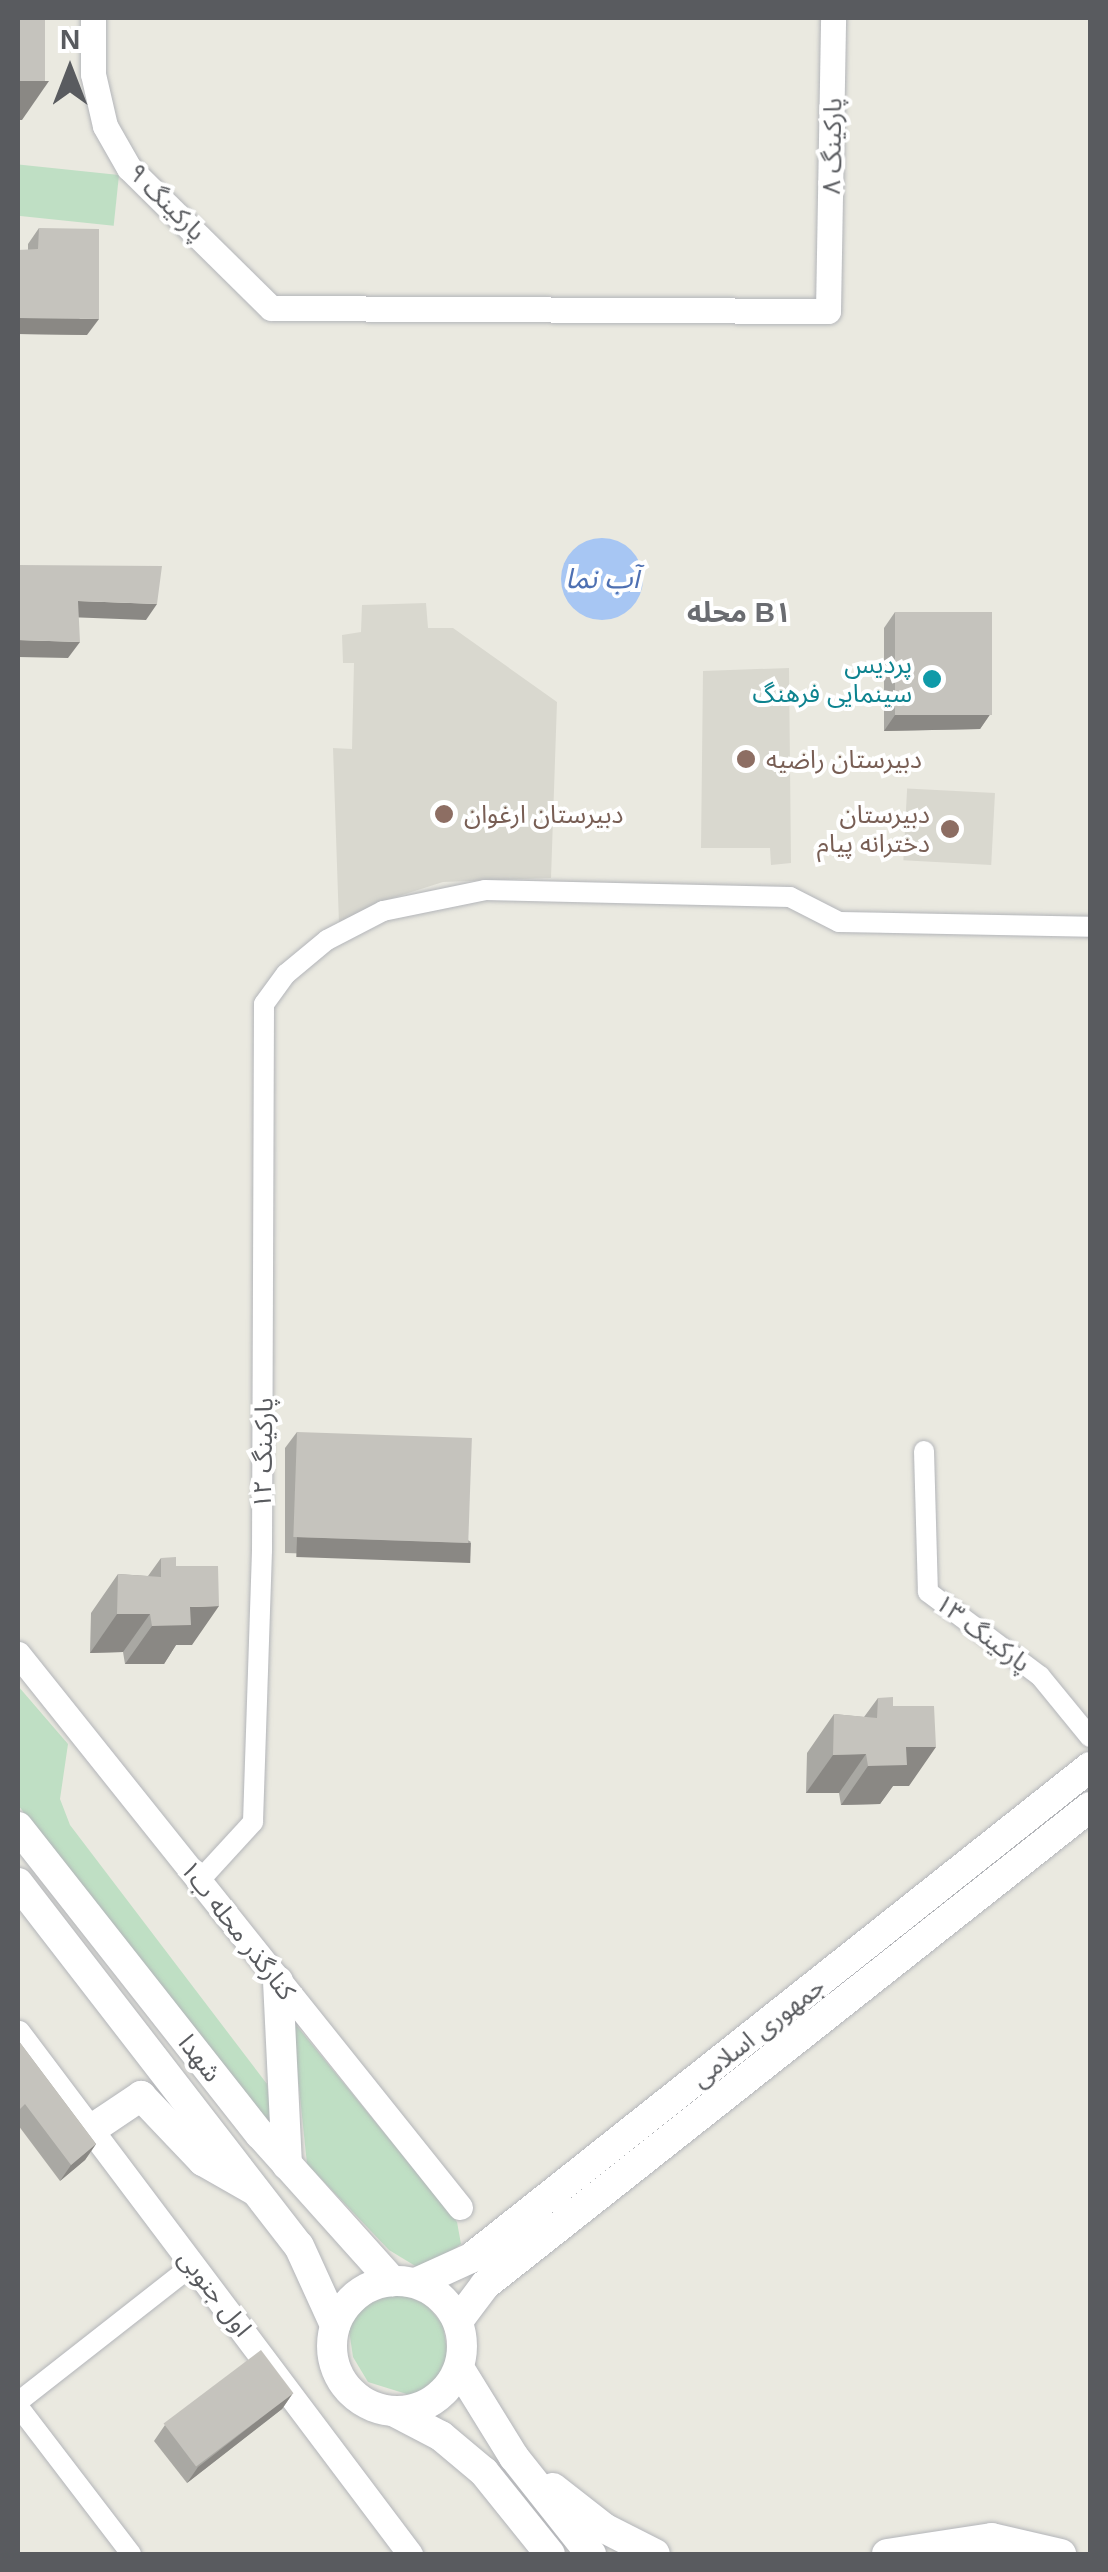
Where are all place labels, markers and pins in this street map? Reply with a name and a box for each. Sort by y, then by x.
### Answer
place label: پردیس سینمایی فرهنگ [753,650,912,709]
marker: پردیس سینمایی فرهنگ [921,668,943,690]
place label: دبیرستان راضیه [766,744,922,774]
marker: دبیرستان راضیه [735,748,757,770]
place label: دبیرستان ارغوان [464,799,623,829]
place label: دبیرستان دخترانه پیام [817,800,930,859]
marker: دبیرستان ارغوان [433,803,455,825]
marker: دبیرستان دخترانه پیام [939,818,961,840]

